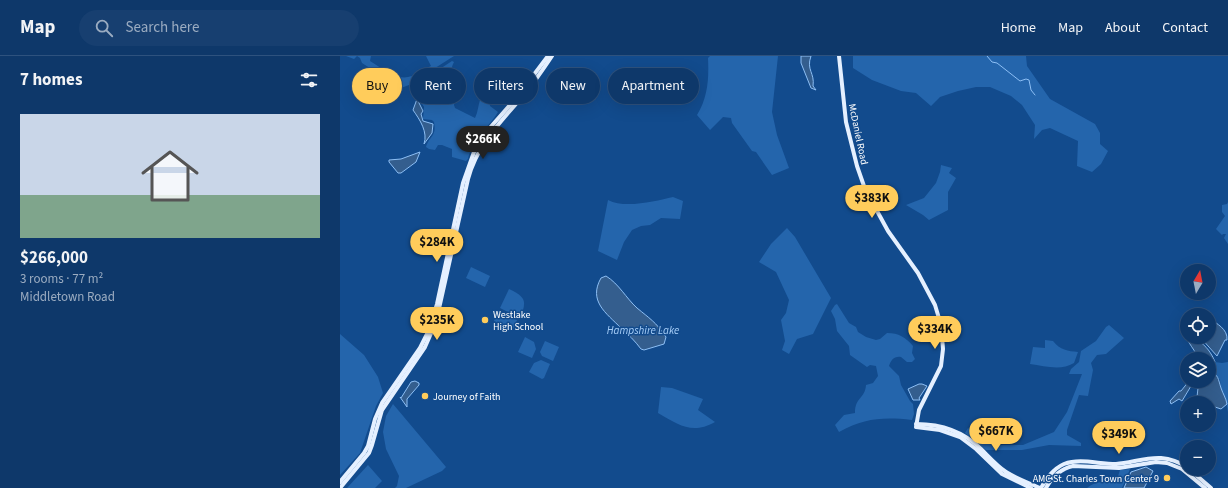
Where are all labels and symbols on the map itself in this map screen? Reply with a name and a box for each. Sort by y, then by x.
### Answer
street label: McDaniel Road [845,102,871,166]
pin: $266K [455,126,511,160]
pin: $383K [844,185,900,219]
pin: $284K [409,229,465,263]
north arrow [1180,264,1216,300]
pin: $235K [409,307,465,341]
place label: Westlake High School [493,308,544,334]
marker: Westlake High School [480,315,490,325]
pin: $334K [907,316,963,350]
water label: Hampshire Lake [607,323,679,338]
place label: Journey of Faith [433,390,501,404]
marker: Journey of Faith [420,391,430,401]
pin: $667K [968,418,1024,452]
pin: $349K [1091,421,1147,455]
place label: AMC St. Charles Town Center 9 [1033,472,1159,486]
marker: AMC St. Charles Town Center 9 [1162,473,1172,483]

